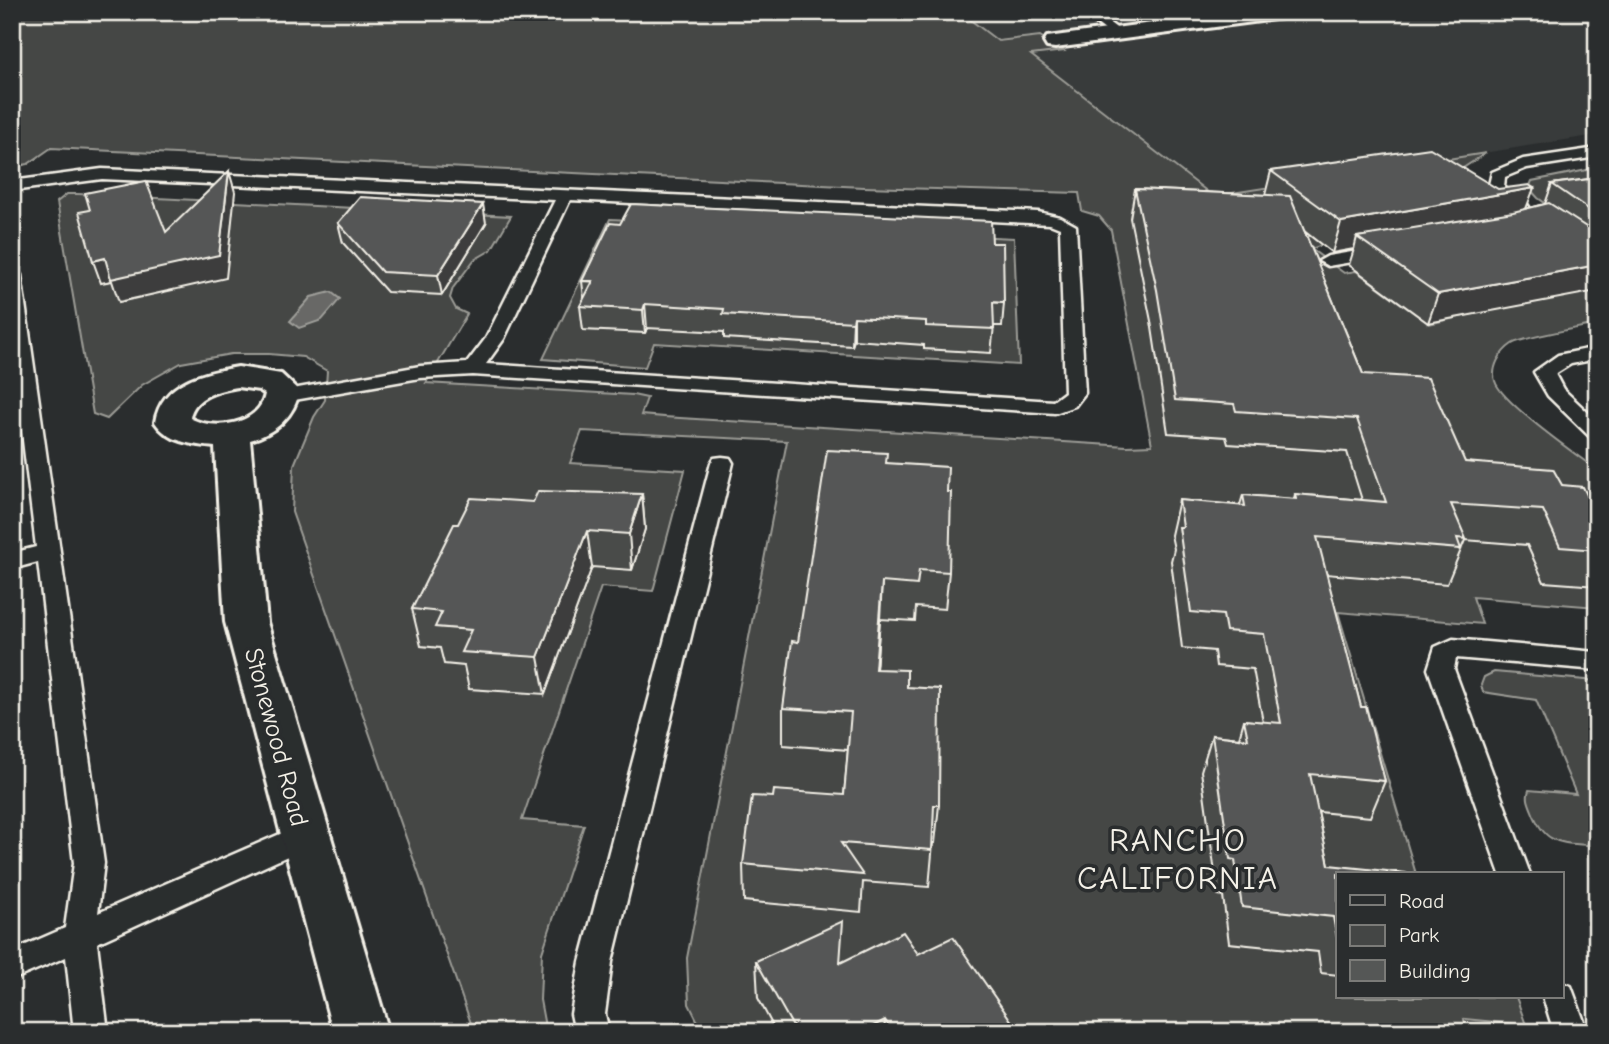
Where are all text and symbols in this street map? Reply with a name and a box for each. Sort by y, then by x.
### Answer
street label: Stonewood Road [238,645,314,830]
district label: RANCHO CALIFORNIA [1077,821,1279,897]
legend [1336,872,1564,998]
text: Road [1399,889,1444,913]
text: Park [1399,923,1439,947]
text: Building [1399,959,1471,983]

